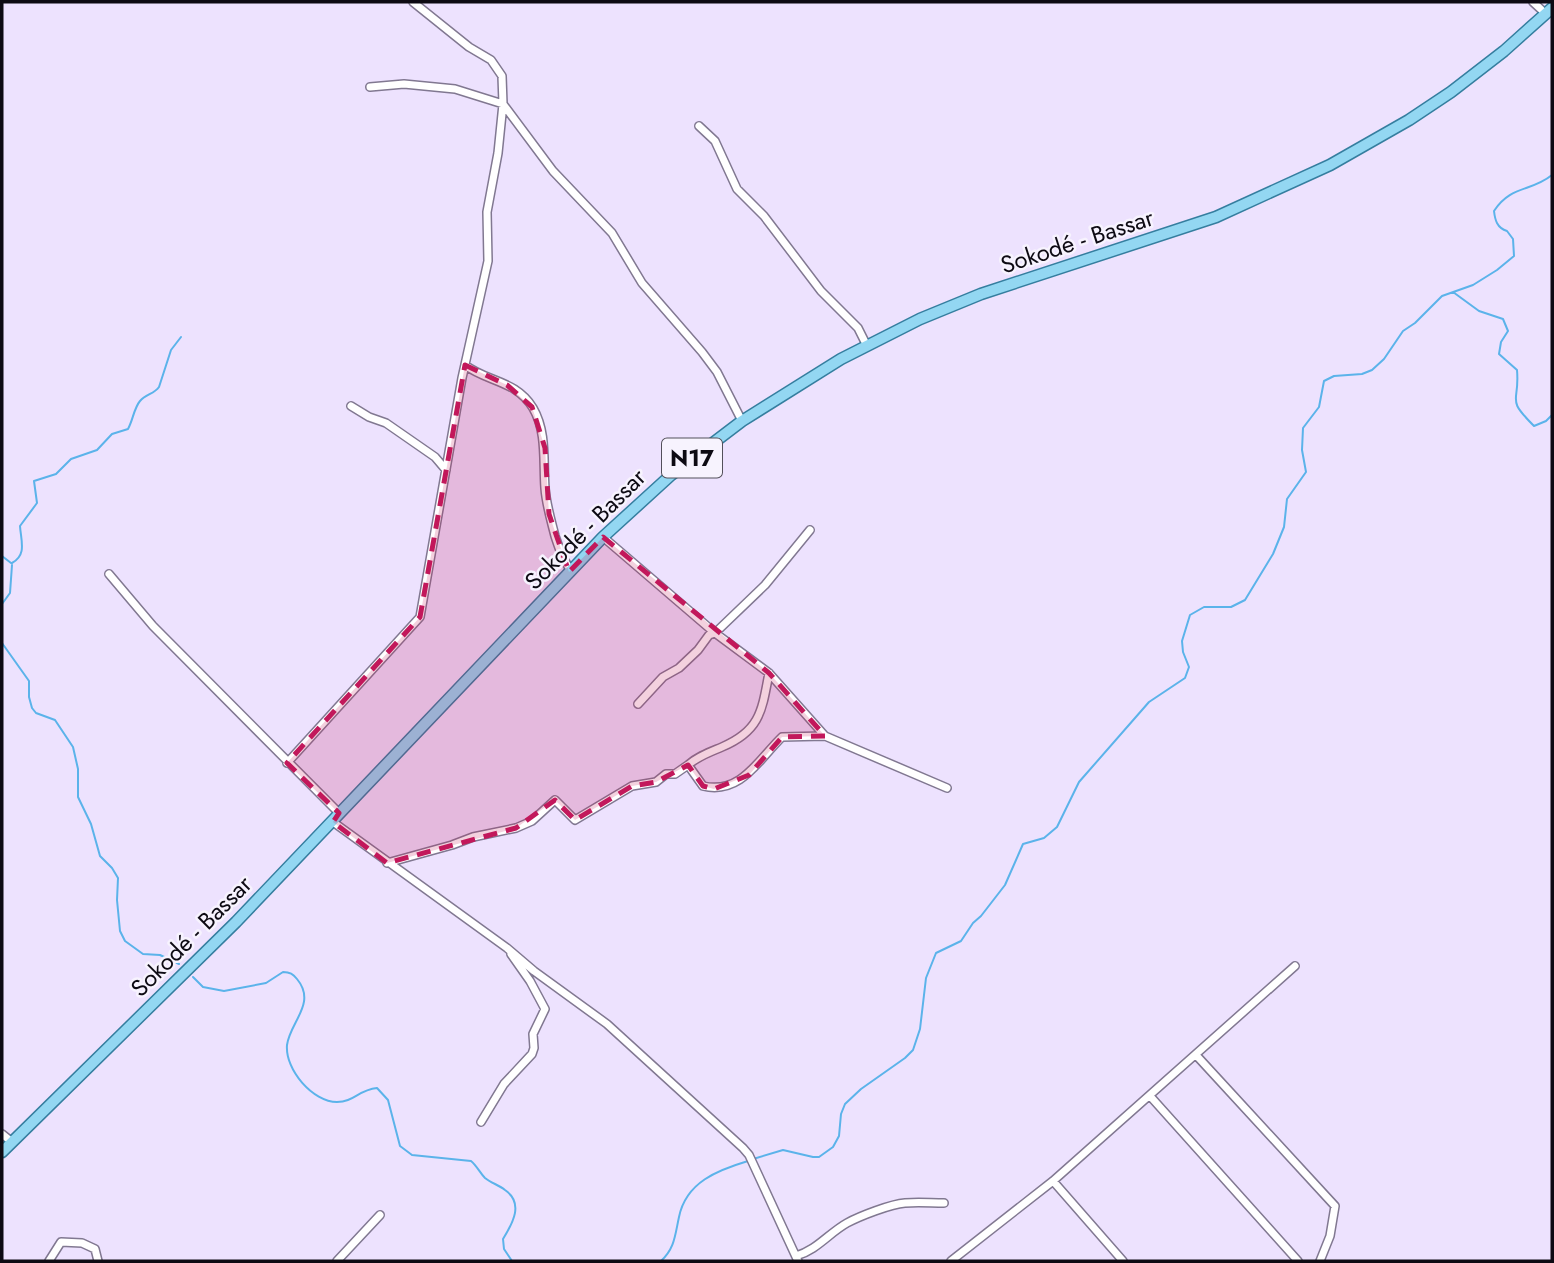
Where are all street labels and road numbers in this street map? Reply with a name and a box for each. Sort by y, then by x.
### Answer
street label: Sokodé - Bassar [996,200,1159,282]
road number: N17 [662,438,722,478]
street label: Sokodé - Bassar [516,460,654,598]
street label: Sokodé - Bassar [122,867,260,1005]

